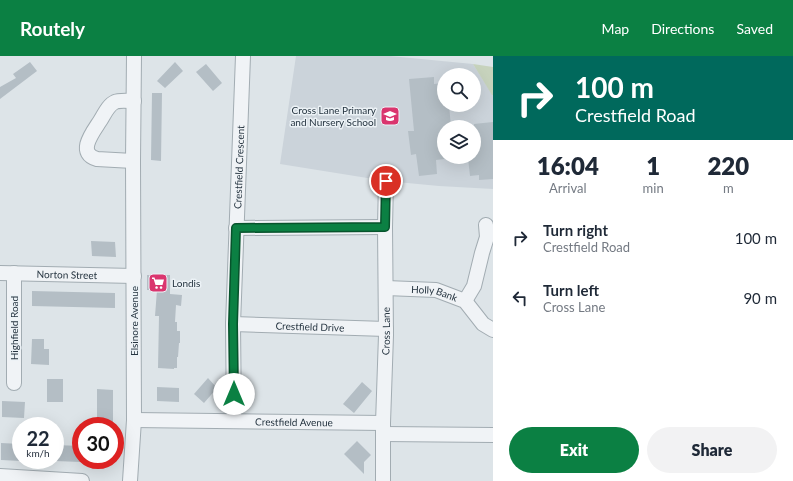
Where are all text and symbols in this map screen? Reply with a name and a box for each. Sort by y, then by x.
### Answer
text: Routely [20,17,85,40]
text: Map [602,20,629,37]
text: Directions [651,20,714,37]
text: Saved [736,20,773,37]
map controls [437,68,481,164]
button: search [437,68,481,112]
text: 100 m [575,70,654,104]
icon: right [509,72,561,124]
place label: Cross Lane Primary and Nursery School [290,104,377,128]
text: Crestfield Road [575,104,696,126]
school or university icon: Cross Lane Primary and Nursery School [379,105,401,127]
button: layers [437,120,481,164]
street label: Crestfield Crescent [231,125,246,209]
text: 16:04 [537,151,599,180]
text: 1 [646,151,660,180]
text: 220 [707,151,749,180]
pin [369,164,403,198]
icon: arrive [375,170,397,192]
text: Arrival [549,180,587,196]
text: min [643,180,664,196]
text: m [723,180,734,196]
text: Turn right [543,221,608,239]
icon: right [509,227,531,249]
text: 100 m [735,229,777,247]
text: Crestfield Road [543,239,630,255]
street label: Norton Street [37,268,98,281]
supermarket icon: Londis [147,272,169,294]
place label: Londis [172,277,200,289]
text: Turn left [543,281,599,299]
street label: Holly Bank [411,283,460,304]
street label: Elsinore Avenue [128,286,140,356]
icon: left [509,287,531,309]
text: 90 m [743,289,777,307]
street label: Highfield Road [8,296,20,360]
text: Cross Lane [543,299,605,315]
street label: Cross Lane [379,307,392,355]
street label: Crestfield Drive [275,319,345,334]
position arrow [213,373,255,415]
street label: Crestfield Avenue [255,415,333,428]
speed limit sign: 30 [72,417,124,469]
text: 22 [26,426,50,450]
button: Exit [509,427,639,473]
button: Share [647,427,777,473]
text: km/h [26,447,50,459]

